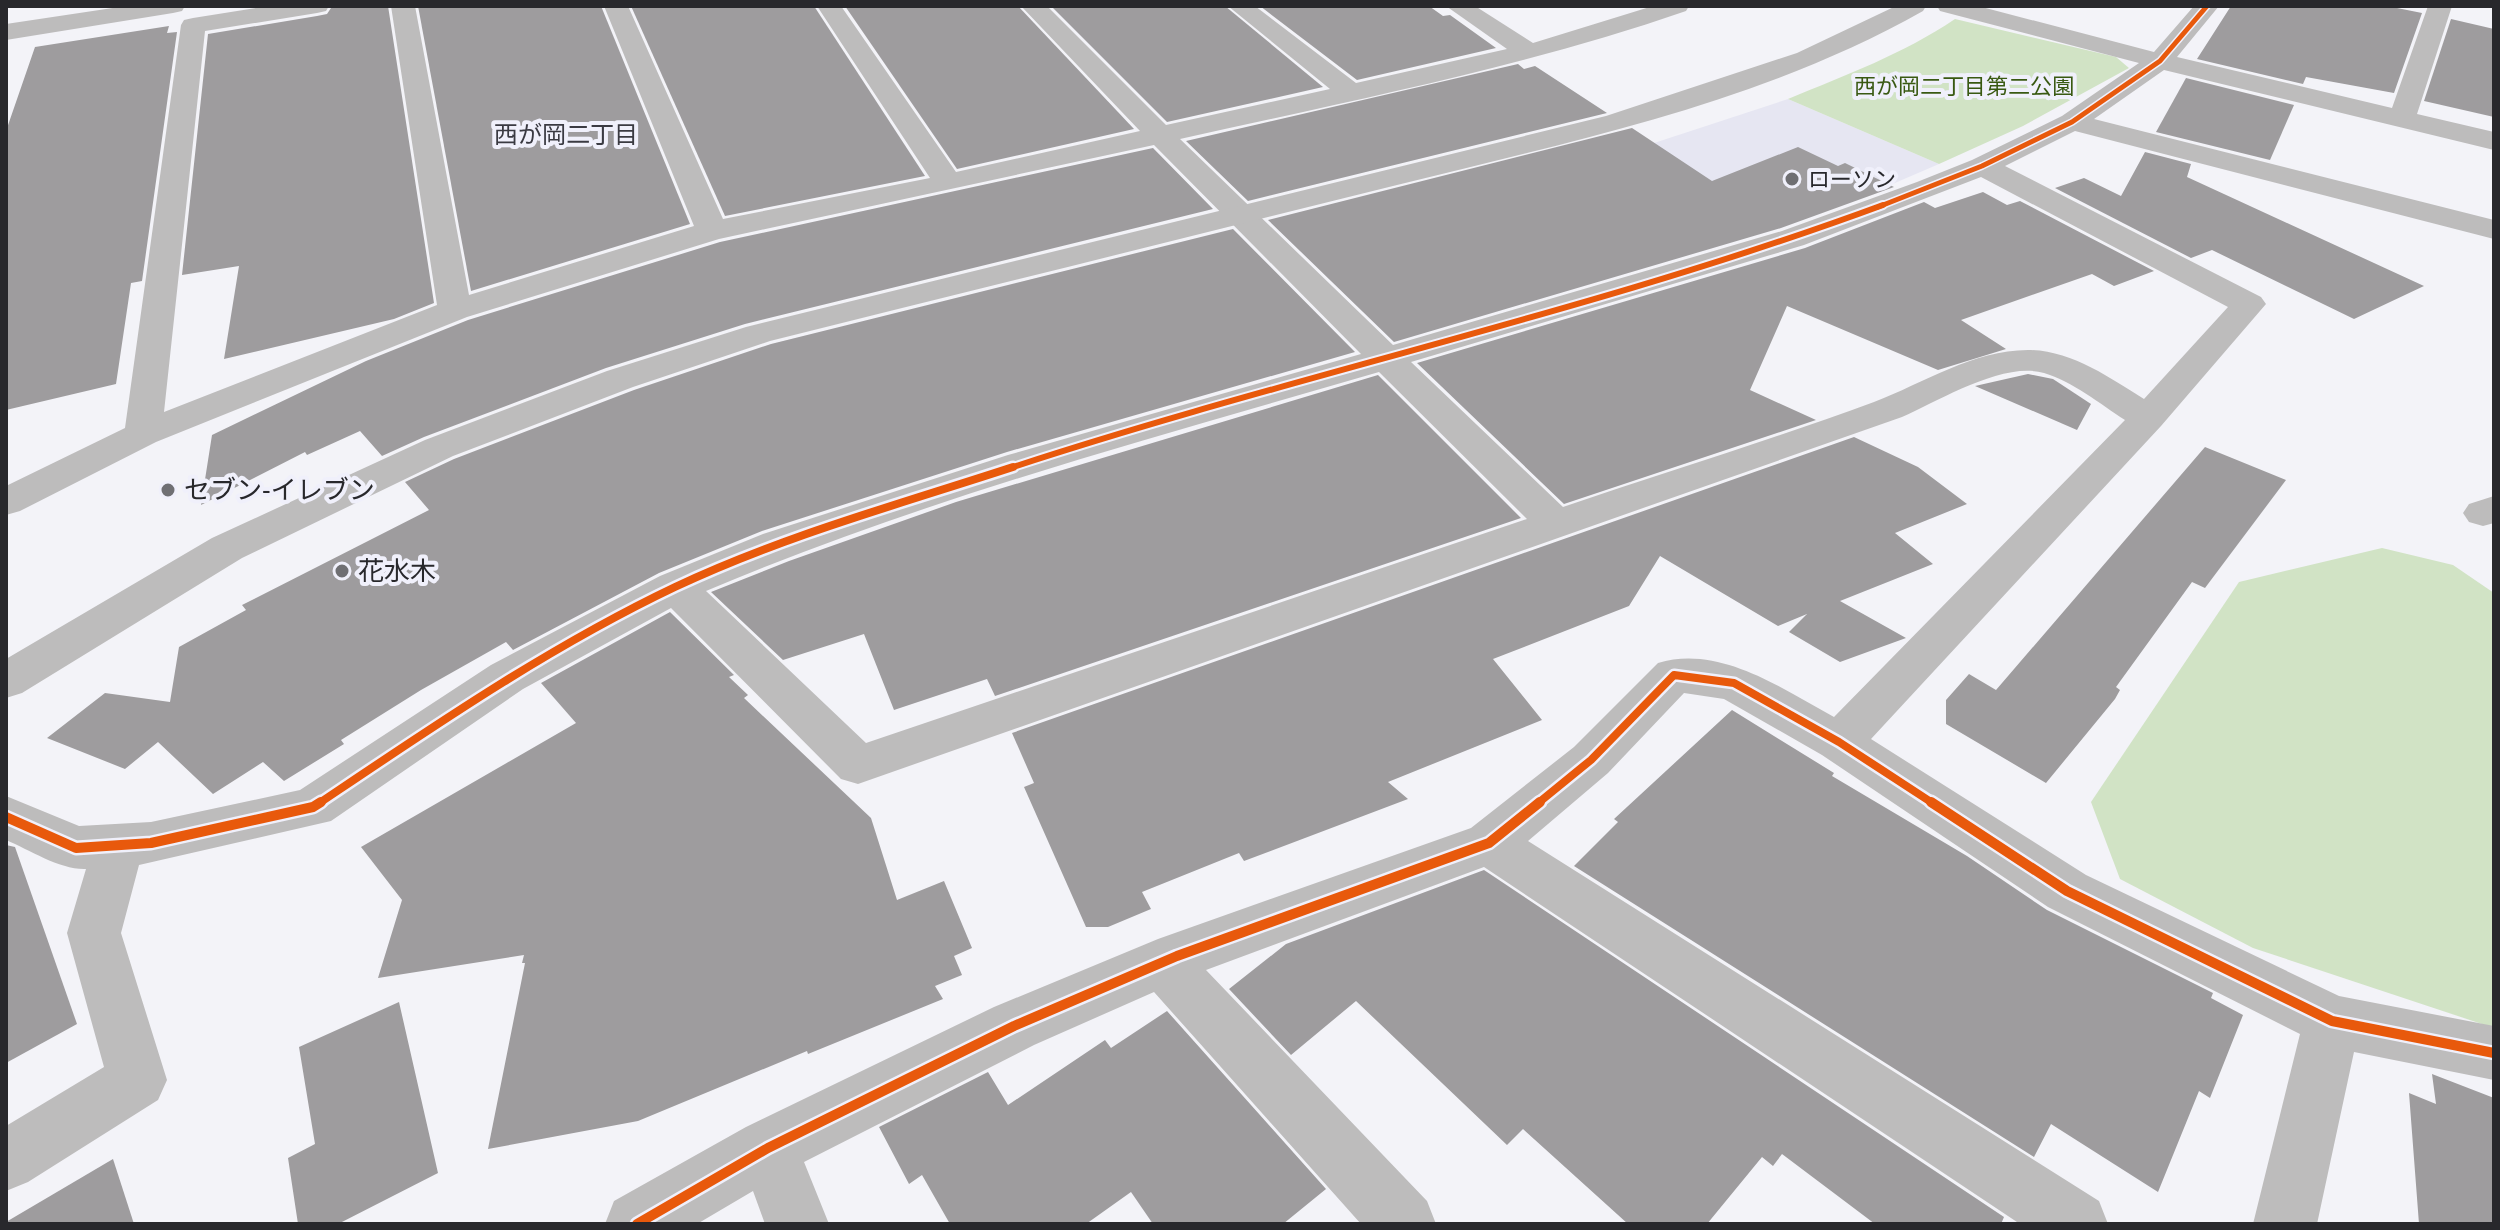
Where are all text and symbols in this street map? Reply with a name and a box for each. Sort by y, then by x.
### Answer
park label: 西が岡二丁目第二公園 [1854,74,2074,99]
district label: 西が岡二丁目 [494,121,638,148]
place label: ローソン [1808,167,1896,192]
marker: ローソン [1783,170,1801,188]
place label: セブン-イレブン [184,475,375,505]
marker: セブン-イレブン [159,481,177,499]
place label: 花水木 [358,556,436,586]
marker: 花水木 [333,562,351,580]

